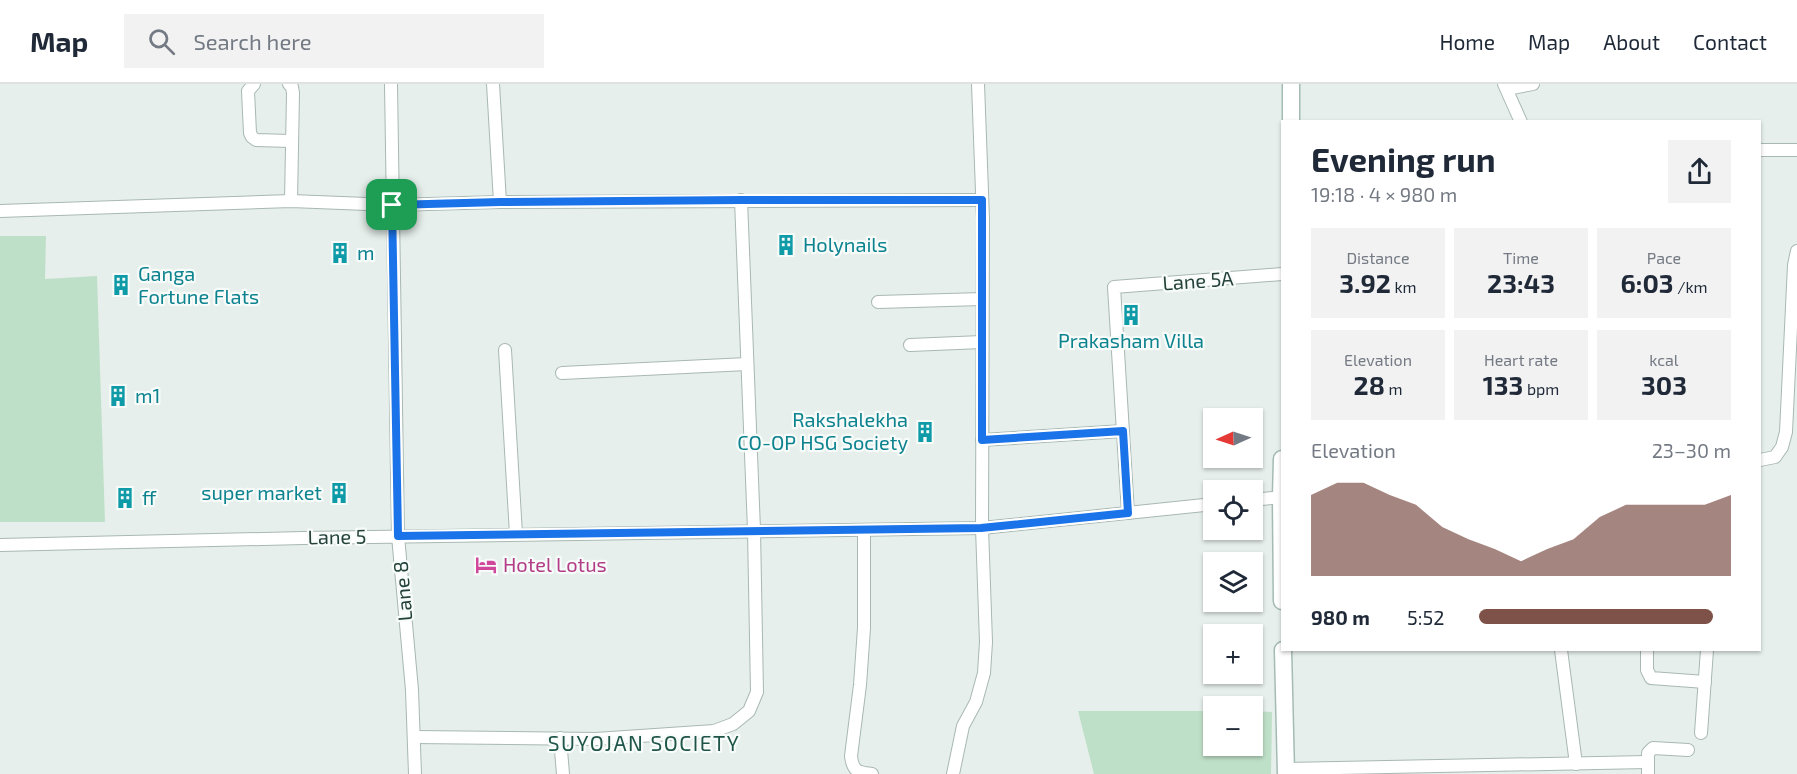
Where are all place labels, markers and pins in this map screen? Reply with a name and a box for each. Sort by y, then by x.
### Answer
pin [366,179,417,230]
place label: Holynails [803,232,887,256]
building icon: Holynails [774,233,798,257]
place label: m [357,240,375,264]
building icon: m [328,241,352,265]
place label: Ganga Fortune Flats [138,261,259,308]
building icon: Ganga Fortune Flats [109,273,133,297]
building icon: Prakasham Villa [1119,303,1143,327]
place label: Prakasham Villa [1058,328,1204,352]
place label: m1 [135,383,160,407]
building icon: m1 [106,384,130,408]
place label: Rakshalekha CO-OP HSG Society [737,407,908,454]
building icon: Rakshalekha CO-OP HSG Society [913,420,937,444]
place label: super market [201,480,322,504]
building icon: super market [327,481,351,505]
place label: ff [142,485,157,509]
building icon: ff [113,486,137,510]
place label: Hotel Lotus [503,552,607,576]
hotel icon: Hotel Lotus [474,553,498,577]

